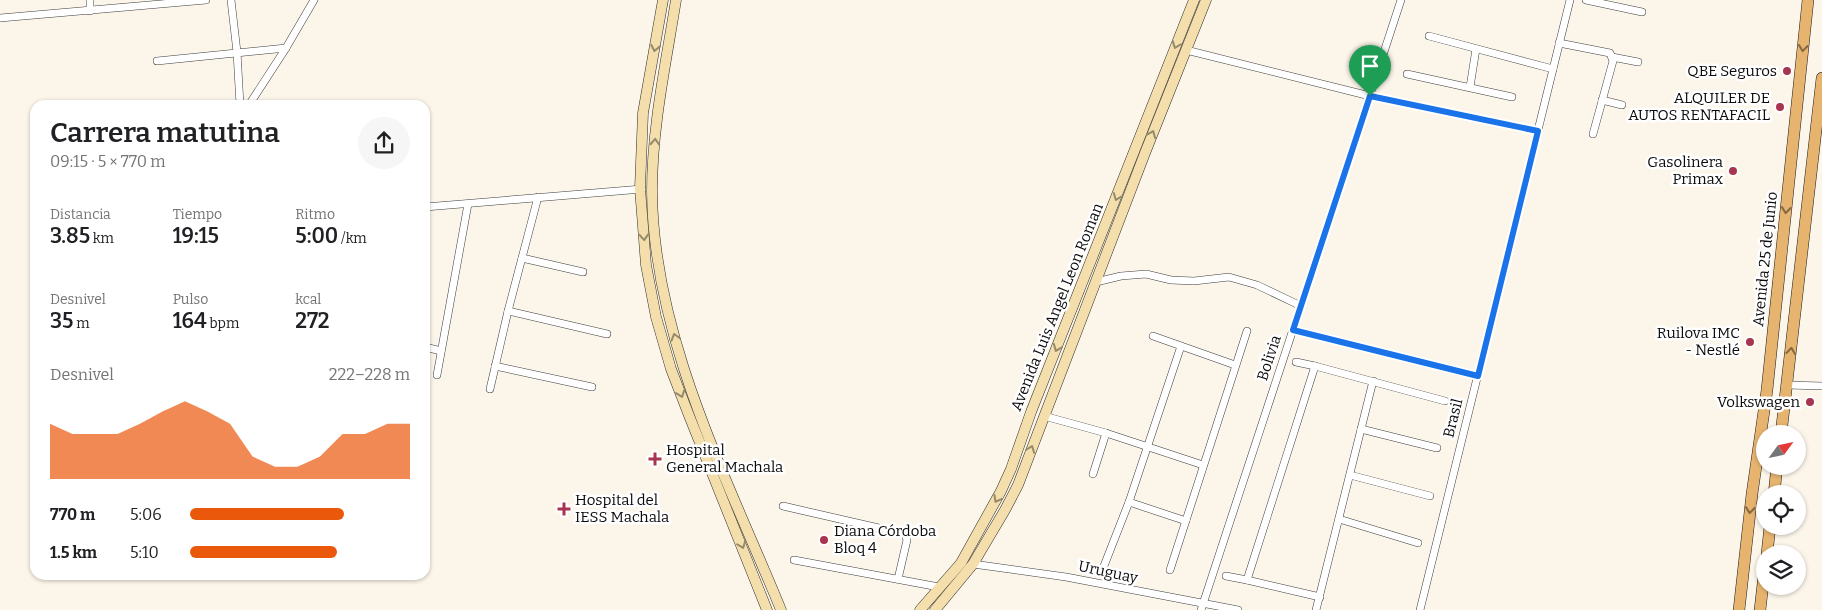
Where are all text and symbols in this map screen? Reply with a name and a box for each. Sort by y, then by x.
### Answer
one-way arrow [1172,41,1182,49]
one-way arrow [651,44,661,53]
pin [1349,45,1391,96]
one-way arrow [1798,45,1809,53]
icon: arrive [1356,52,1384,80]
place label: QBE Seguros [1687,62,1777,80]
marker: QBE Seguros [1781,65,1793,77]
place label: ALQUILER DE AUTOS RENTAFACIL [1628,89,1770,124]
marker: ALQUILER DE AUTOS RENTAFACIL [1774,101,1786,113]
text: Carrera matutina [50,116,280,149]
button: share [358,117,410,169]
one-way arrow [1146,130,1157,139]
one-way arrow [649,138,660,146]
text: 09:15 · 5 × 770 m [50,152,165,171]
place label: Gasolinera Primax [1647,153,1724,188]
marker: Gasolinera Primax [1727,165,1739,177]
street label: Avenida 25 de Junio [1749,191,1781,327]
one-way arrow [1113,192,1124,201]
street label: Avenida Luis Angel Leon Roman [1007,200,1107,414]
text: Distancia [50,206,111,223]
text: Tiempo [173,206,222,223]
text: Ritmo [295,206,335,223]
one-way arrow [1780,206,1791,214]
text: 3.85 [50,223,90,249]
text: 19:15 [173,223,219,249]
text: 5:00 [295,223,338,249]
text: km [90,230,114,247]
text: /km [338,230,367,247]
one-way arrow [638,233,649,241]
text: Desnivel [50,291,106,308]
text: Pulso [173,291,208,308]
text: kcal [295,291,321,308]
text: 35 [50,308,73,334]
text: 164 [173,308,207,334]
text: 272 [295,308,330,334]
text: m [73,315,90,332]
text: bpm [207,315,239,332]
place label: Ruilova IMC - Nestlé [1657,324,1740,359]
one-way arrow [670,333,680,341]
street label: Bolivia [1253,333,1285,383]
marker: Ruilova IMC - Nestlé [1744,336,1756,348]
one-way arrow [1053,343,1064,352]
one-way arrow [1785,346,1796,354]
text: Desnivel [50,365,114,384]
text: 222–228 m [329,365,410,384]
one-way arrow [675,389,685,398]
place label: Volkswagen [1717,393,1800,411]
marker: Volkswagen [1804,396,1816,408]
street label: Brasil [1439,397,1467,439]
north arrow [1756,425,1806,475]
map controls [1756,425,1806,595]
place label: Hospital General Machala [666,441,783,476]
one-way arrow [1025,445,1035,454]
marker: Hospital General Machala [648,452,662,466]
button: locate [1756,485,1806,535]
place label: Hospital del IESS Machala [575,491,669,526]
one-way arrow [993,493,1003,502]
marker: Hospital del IESS Machala [557,502,571,516]
text: 770 m [50,505,95,524]
text: 5:06 [130,505,162,524]
one-way arrow [1745,507,1756,515]
place label: Diana Córdoba Bloq 4 [834,522,936,557]
marker: Diana Córdoba Bloq 4 [818,534,830,546]
one-way arrow [735,540,746,549]
text: 1.5 km [50,543,97,562]
text: 5:10 [130,543,159,562]
button: layers [1756,545,1806,595]
street label: Uruguay [1077,557,1140,587]

